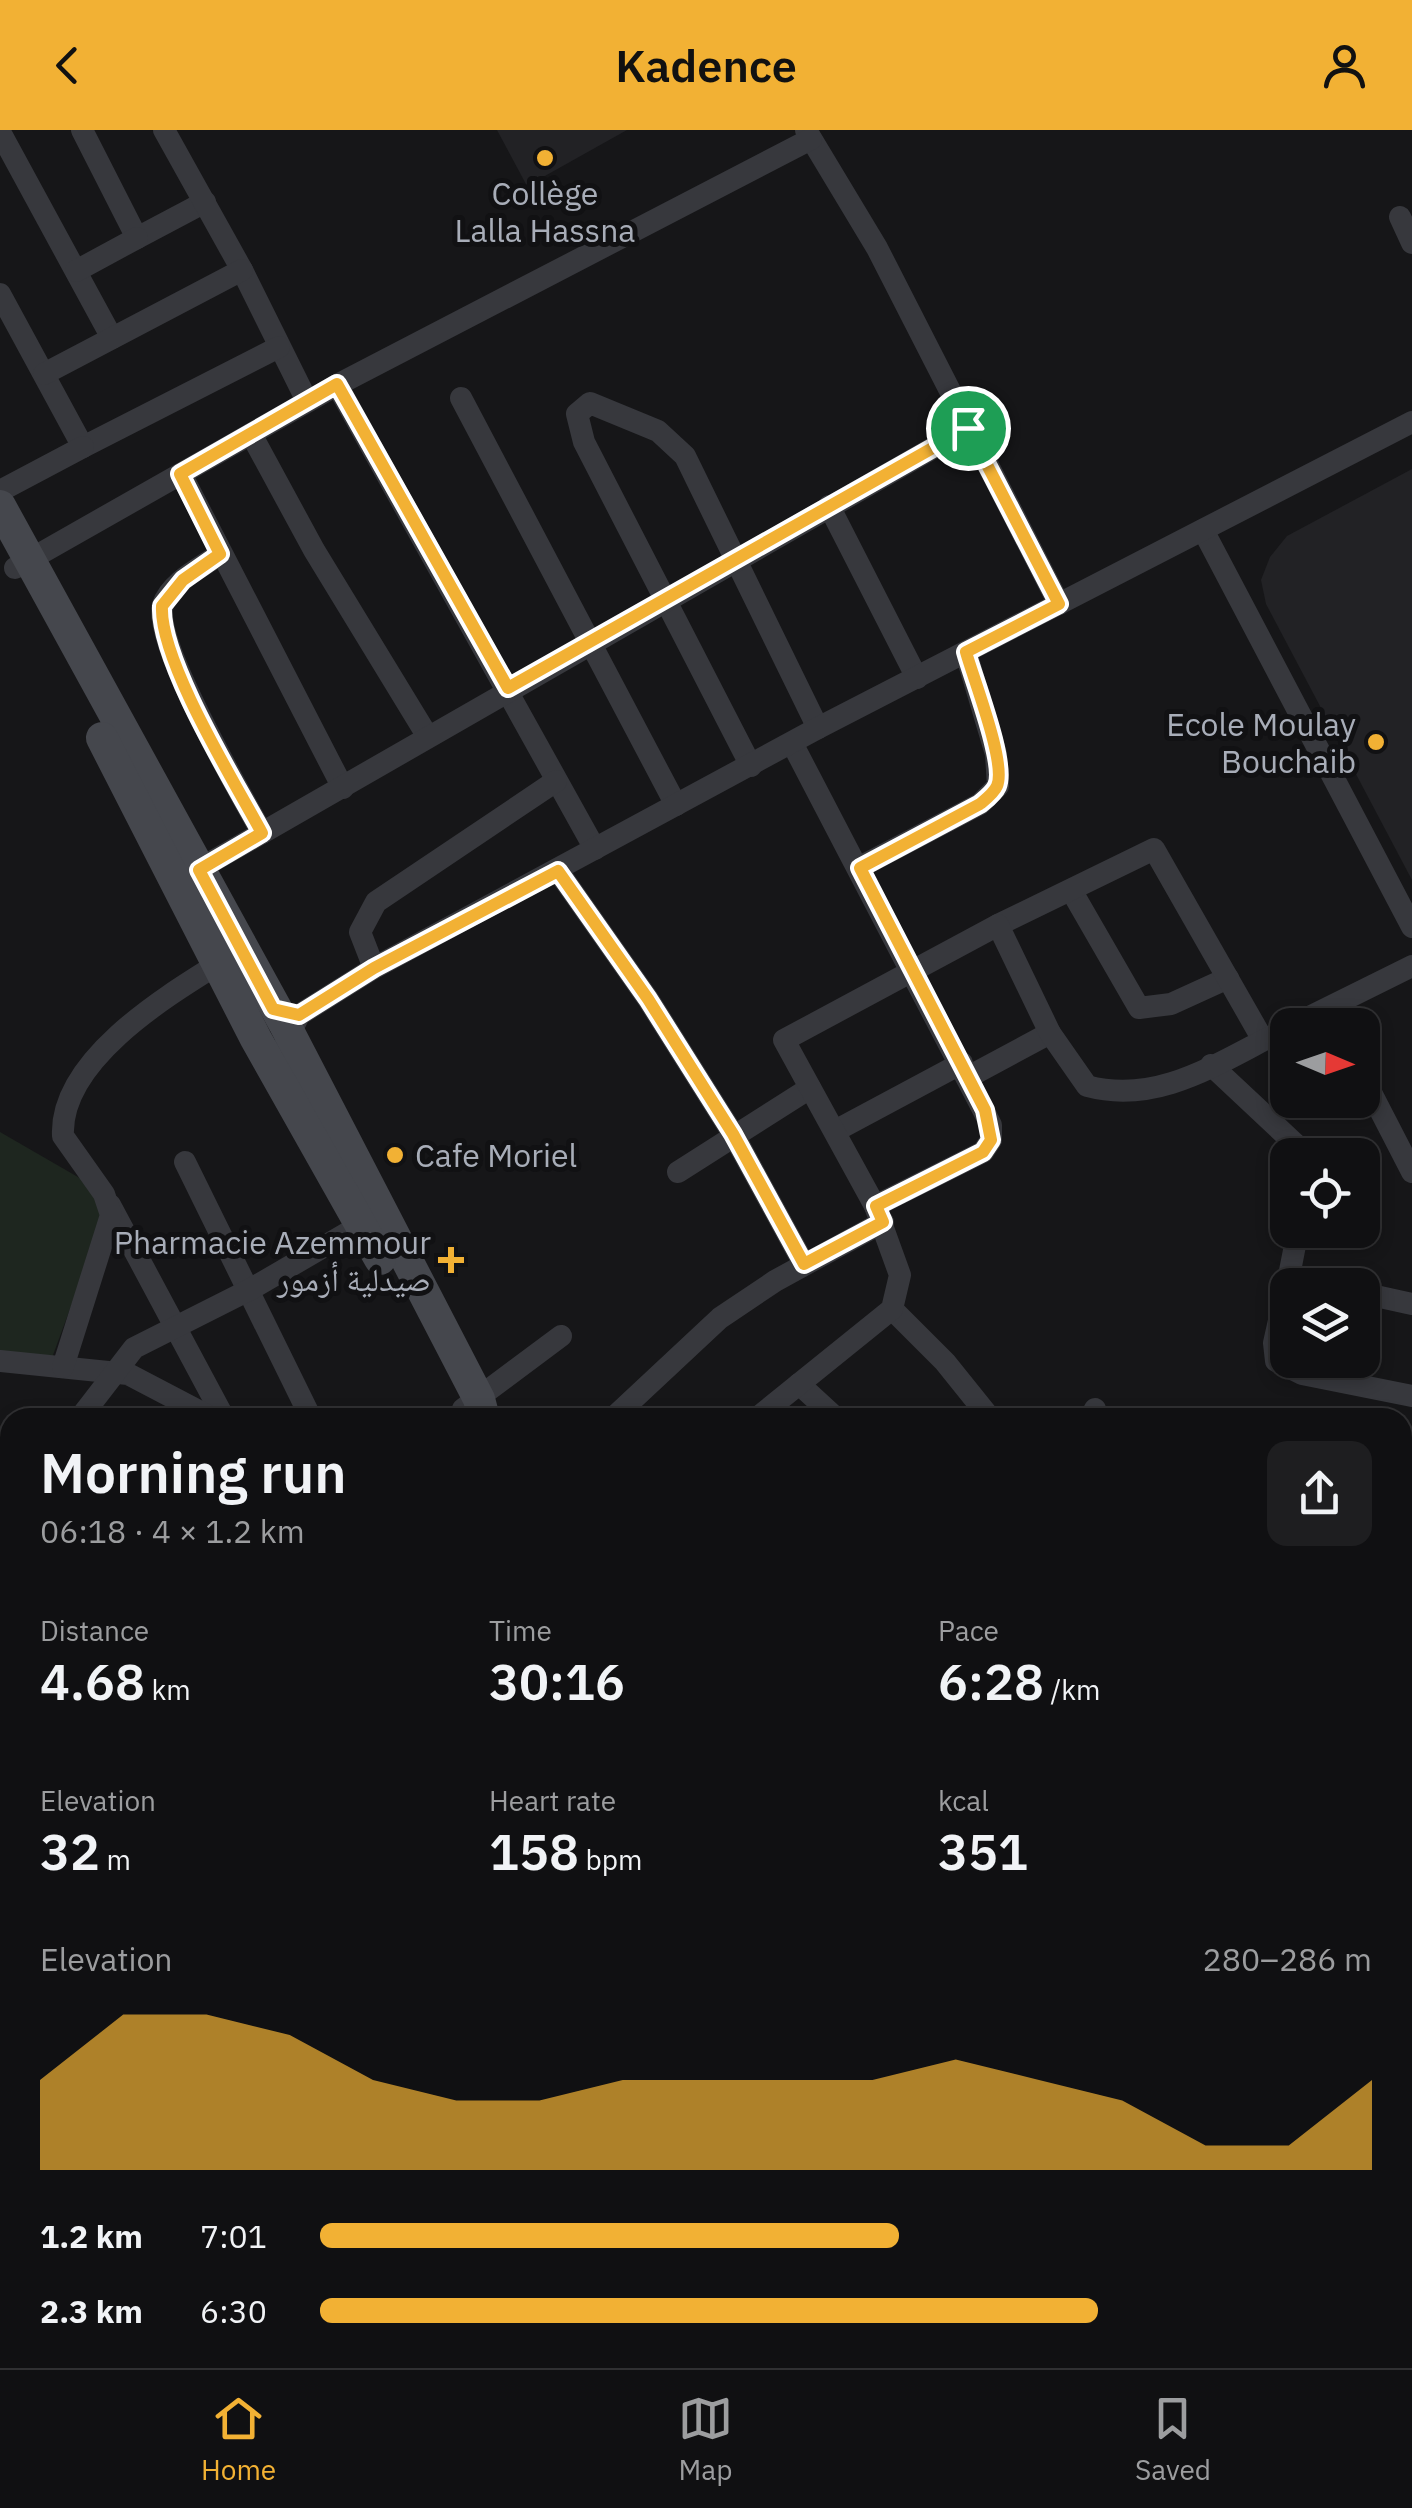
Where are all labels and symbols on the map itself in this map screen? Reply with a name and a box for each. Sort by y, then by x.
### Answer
marker: Collège Lalla Hassna [534,147,556,169]
place label: Collège Lalla Hassna [455,172,635,251]
pin [926,386,1011,471]
place label: Ecole Moulay Bouchaib [1166,703,1356,782]
marker: Ecole Moulay Bouchaib [1365,731,1387,753]
north arrow [1270,1008,1380,1118]
place label: Cafe Moriel [415,1134,577,1176]
marker: Cafe Moriel [384,1144,406,1166]
place label: Pharmacie Azemmour صيدلية أزمور [114,1221,431,1300]
marker: Pharmacie Azemmour صيدلية أزمور [440,1249,462,1271]

